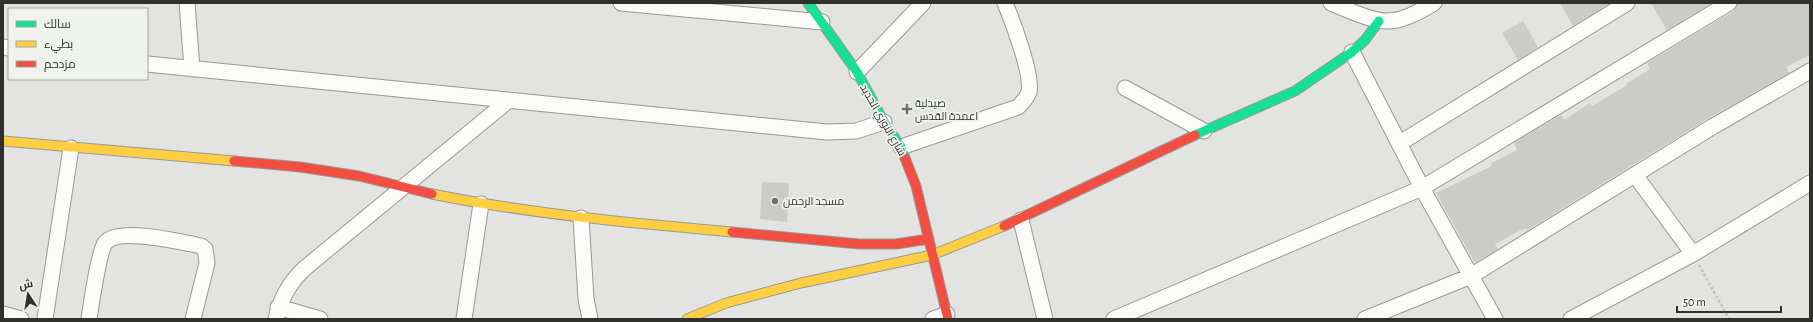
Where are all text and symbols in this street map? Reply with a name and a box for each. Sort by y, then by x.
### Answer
legend [8,8,148,80]
text: سالك [44,18,71,30]
text: بطيء [44,38,73,54]
text: مزدحم [44,58,76,72]
street label: شارع النوري الحديد [855,82,908,159]
place label: صيدلية اعمدة القدس [915,98,978,123]
marker: صيدلية اعمدة القدس [902,104,912,114]
marker: مسجد الرحمن [770,196,780,206]
place label: مسجد الرحمن [783,196,844,208]
north arrow [8,274,48,314]
text: ش [18,278,34,293]
scale bar [1677,288,1781,314]
text: 50 m [1683,296,1706,308]

